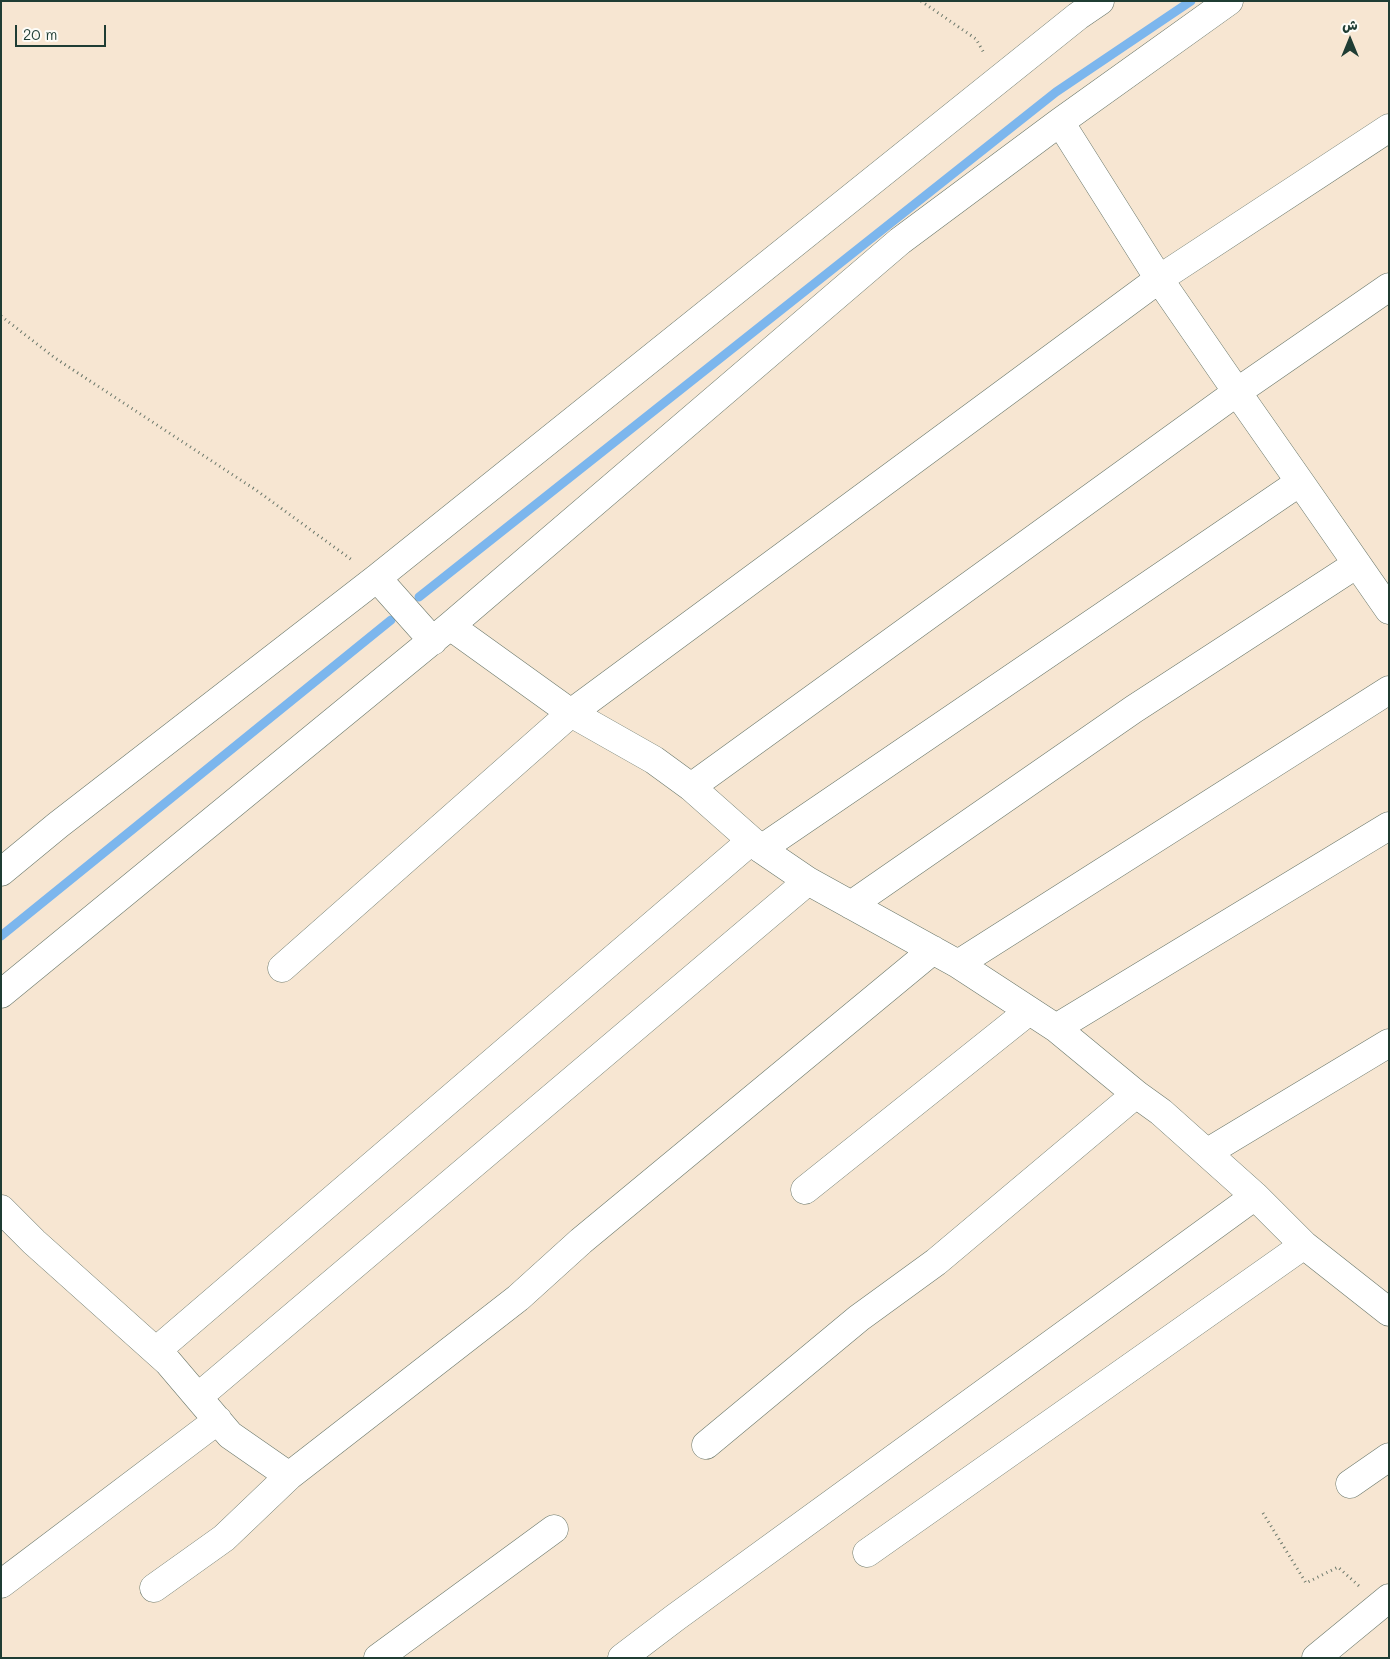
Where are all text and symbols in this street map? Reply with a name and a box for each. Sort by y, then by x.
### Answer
scale bar [18,15,109,47]
north arrow [1325,15,1375,65]
text: ش [1342,15,1358,34]
text: 20 m [23,24,57,44]

